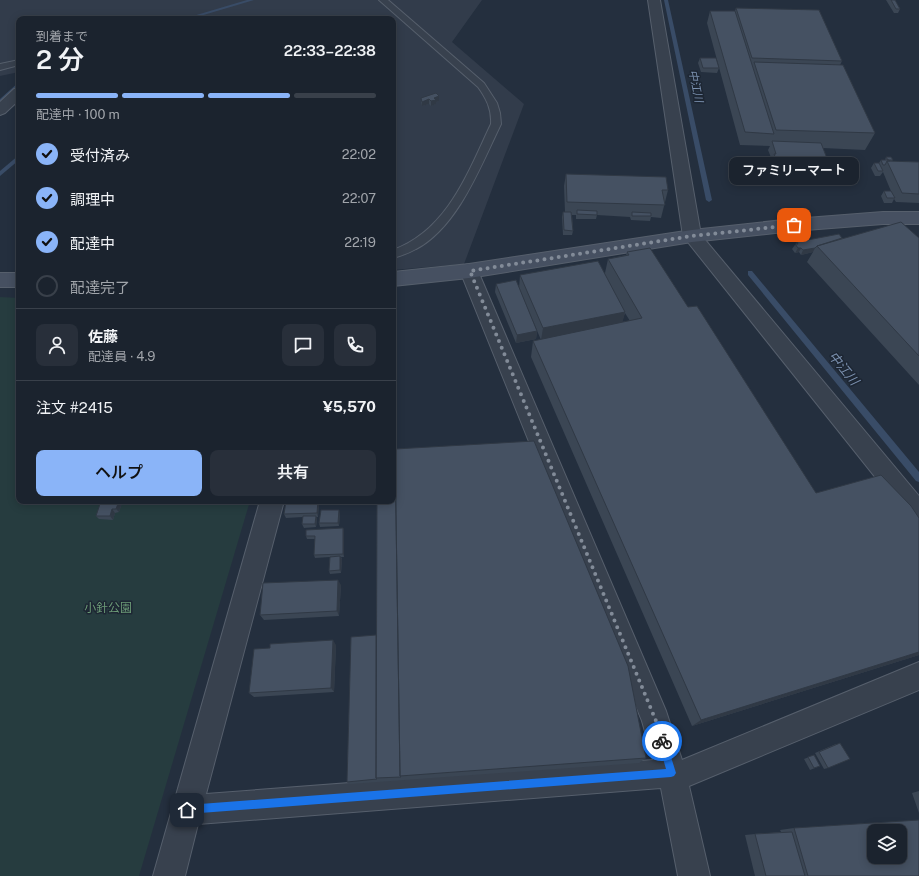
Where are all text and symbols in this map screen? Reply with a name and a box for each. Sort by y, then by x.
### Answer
text: 到着まで [36,29,88,44]
text: 22:33–22:38 [284,42,376,59]
text: 2 分 [36,44,84,75]
water label: 中江川 [687,69,706,104]
text: 配達中 · 100 m [36,107,120,122]
icon: check [36,143,58,165]
text: 受付済み [70,147,130,164]
text: 22:02 [342,147,376,162]
callout: ファミリーマート [729,157,859,185]
text: ファミリーマート [742,163,846,178]
icon: check [36,187,58,209]
text: 調理中 [70,191,115,208]
text: 22:07 [342,191,376,206]
pin [777,208,811,242]
icon: bag [783,214,805,236]
icon: check [36,231,58,253]
text: 配達中 [70,235,115,252]
text: 22:19 [344,235,376,250]
text: 配達完了 [70,279,130,296]
button: person [36,324,78,366]
button: chat [282,324,324,366]
button: phone [334,324,376,366]
text: 佐藤 [88,328,118,345]
text: 配達員 · 4.9 [88,349,155,364]
water label: 中江川 [825,349,863,390]
text: ¥5,570 [323,398,376,415]
text: 注文 #2415 [36,399,113,416]
button: ヘルプ [36,450,202,496]
button: 共有 [210,450,376,496]
park label: 小針公園 [84,601,132,615]
courier [642,721,682,761]
icon: bike [651,730,673,752]
pin [170,793,204,827]
icon: home [176,799,198,821]
map controls [867,824,907,864]
button: layers [867,824,907,864]

